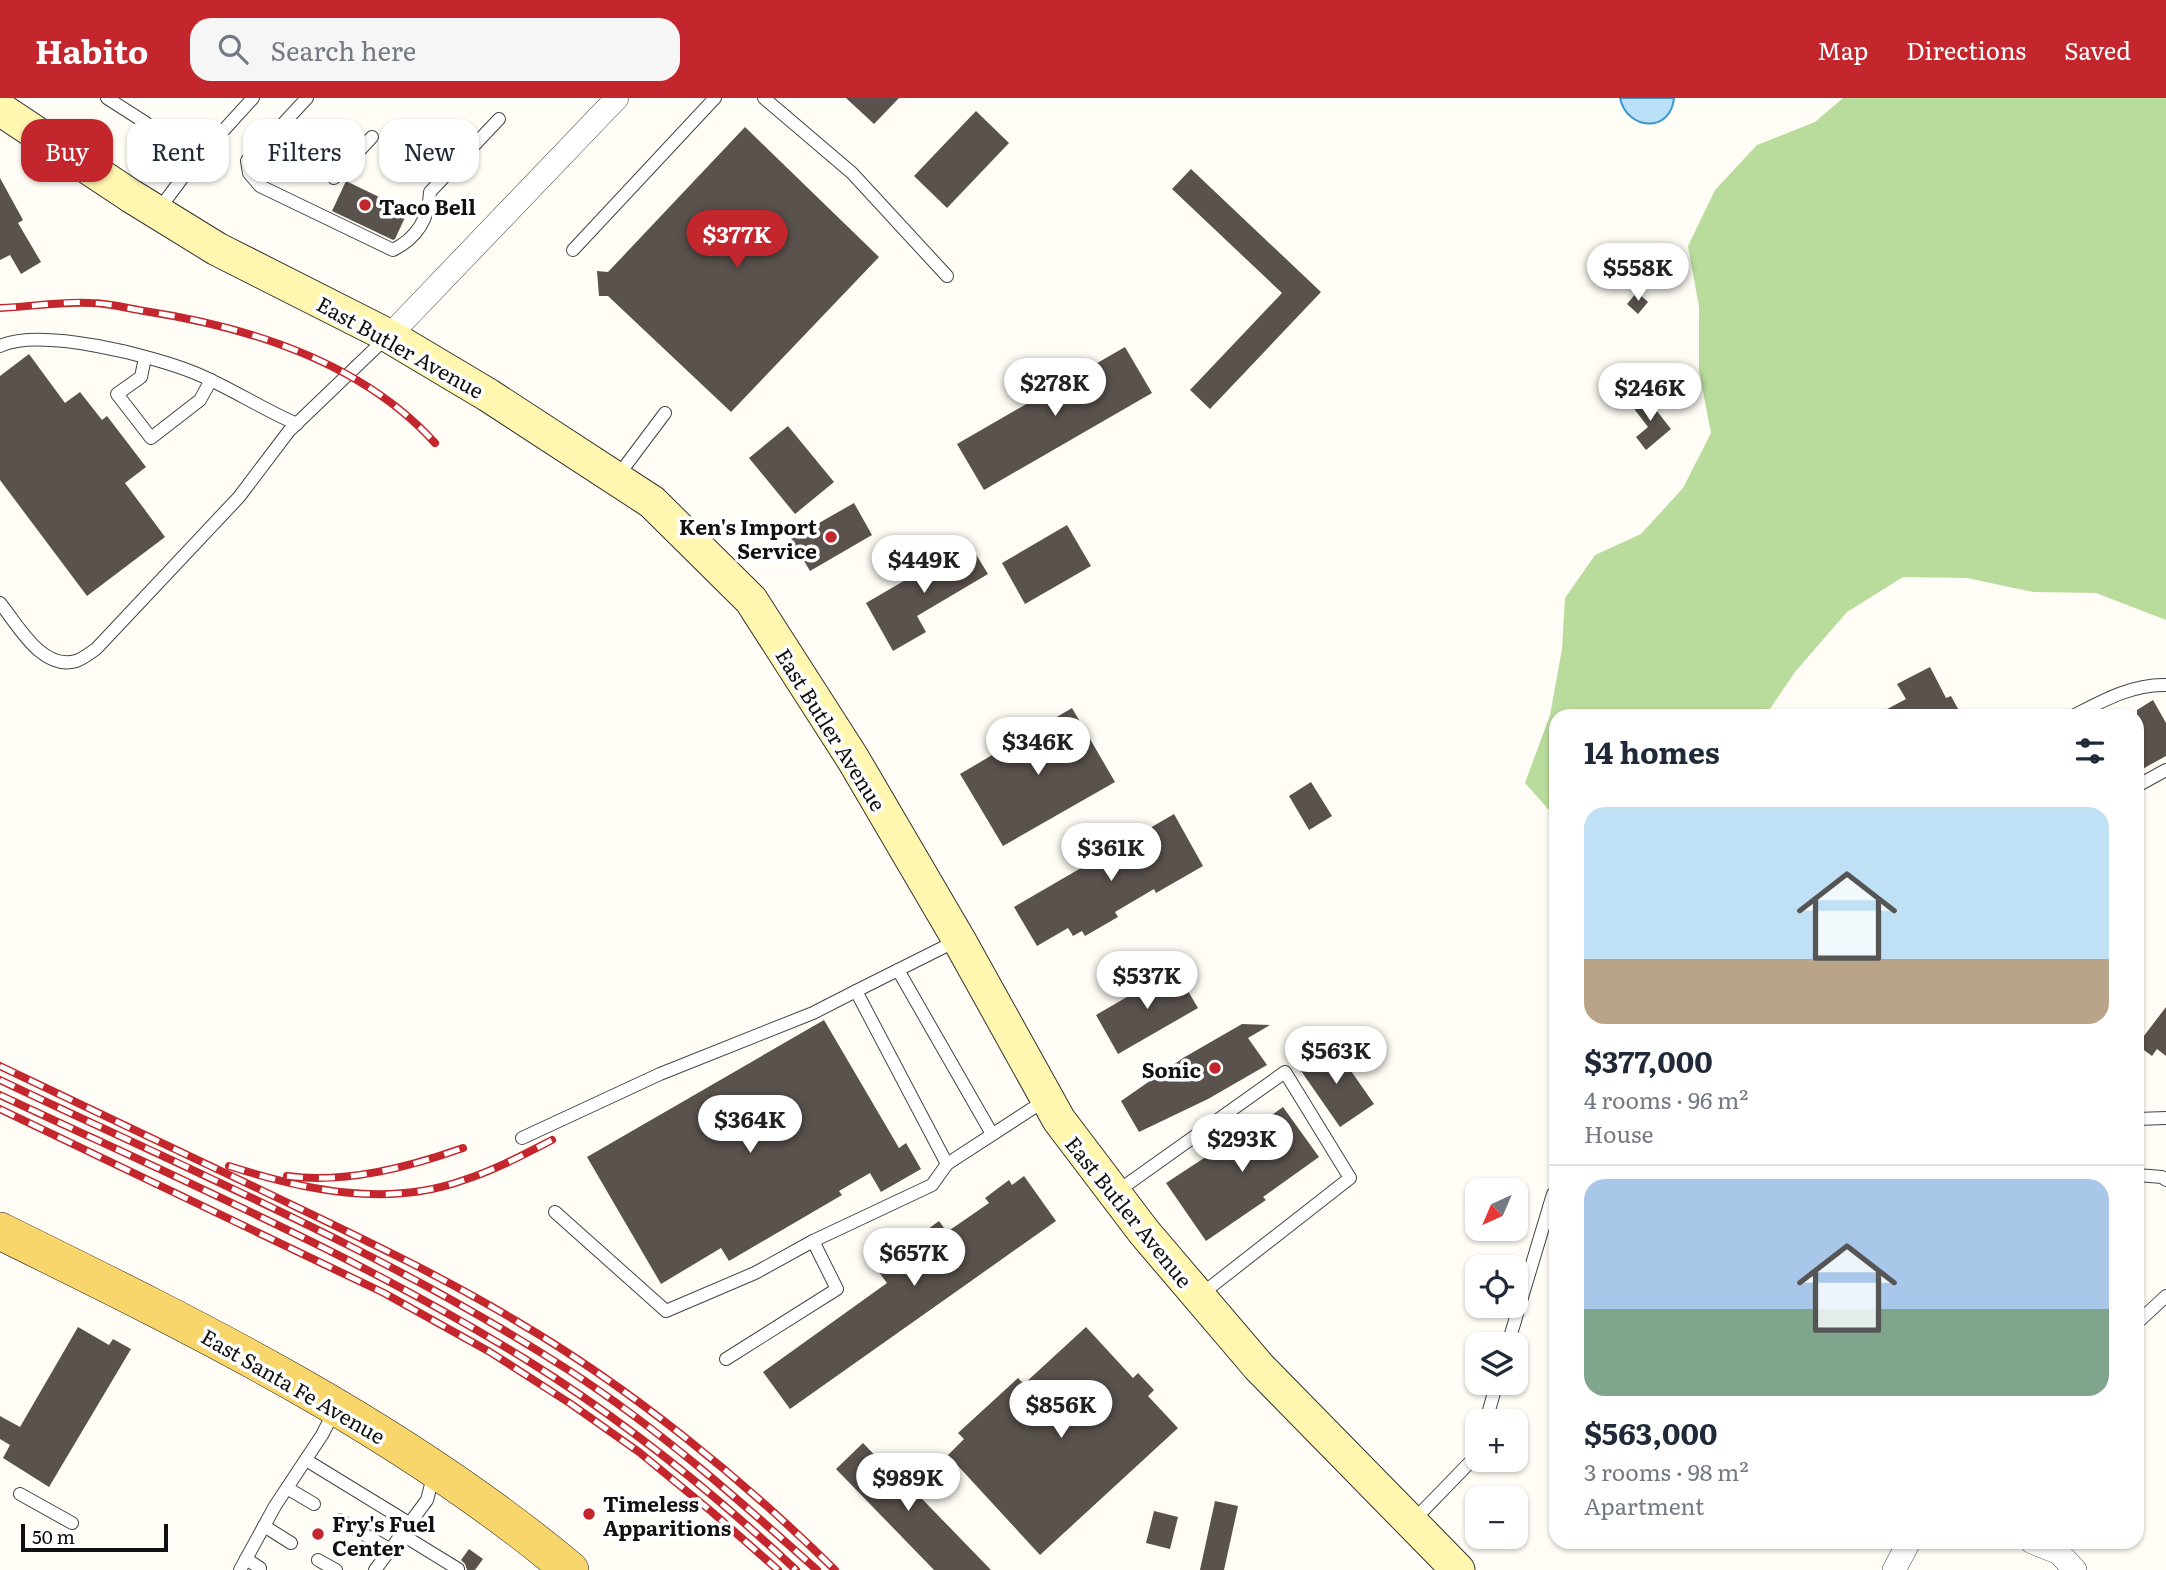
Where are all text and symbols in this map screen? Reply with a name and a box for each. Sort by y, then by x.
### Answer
search box [190,18,680,81]
text: Habito [35,25,148,74]
icon: search [214,30,252,68]
text: Search here [270,30,416,69]
text: Map [1817,32,1868,67]
text: Directions [1906,32,2026,67]
text: Saved [2064,32,2131,67]
chip: Buy [21,119,113,182]
chip: Rent [127,119,229,182]
chip: Filters [243,119,365,182]
chip: New [379,119,479,182]
place label: Taco Bell [379,190,476,221]
marker: Taco Bell [357,197,373,213]
pin: $377K [688,211,786,270]
text: $377K [702,216,772,250]
pin: $558K [1589,244,1687,303]
text: $558K [1603,249,1673,283]
street label: East Butler Avenue [312,287,490,405]
pin: $278K [1006,358,1104,418]
text: $278K [1020,364,1090,398]
pin: $246K [1601,364,1699,423]
text: $246K [1614,369,1686,403]
place label: Ken's Import Service [679,510,818,565]
marker: Ken's Import Service [823,529,839,545]
pin: $449K [875,536,973,595]
text: $449K [888,541,960,575]
street label: East Butler Avenue [769,642,895,817]
pin: $346K [989,718,1087,777]
text: $346K [1002,723,1074,757]
text: 14 homes [1584,729,1720,773]
icon: filters [2071,732,2109,770]
pin: $361K [1062,824,1160,883]
text: $361K [1077,829,1145,863]
icon: home [1784,853,1910,979]
pin: $537K [1098,951,1196,1011]
text: $537K [1113,957,1181,991]
pin: $563K [1287,1026,1385,1086]
text: $563K [1301,1032,1371,1066]
text: $377,000 [1584,1038,1713,1082]
place label: Sonic [1142,1053,1201,1084]
marker: Sonic [1207,1060,1223,1076]
text: 4 rooms · 96 m² [1584,1082,1748,1116]
pin: $364K [701,1096,799,1155]
text: $364K [714,1101,786,1135]
pin: $293K [1193,1114,1291,1174]
text: House [1584,1116,1653,1150]
text: $293K [1207,1120,1277,1154]
street label: East Butler Avenue [1059,1129,1201,1293]
north arrow [1465,1178,1528,1241]
map controls [1465,1178,1528,1549]
icon: home [1784,1225,1910,1351]
pin: $657K [865,1228,963,1288]
text: $657K [879,1234,949,1268]
button: locate [1465,1255,1528,1318]
street label: East Santa Fe Avenue [196,1320,392,1450]
button: layers [1465,1332,1528,1395]
pin: $856K [1012,1380,1110,1440]
text: $856K [1025,1386,1097,1420]
button: + [1465,1409,1528,1472]
text: $563,000 [1584,1410,1718,1454]
pin: $989K [859,1454,957,1513]
text: 3 rooms · 98 m² [1584,1454,1749,1488]
text: $989K [872,1459,944,1493]
button: − [1465,1486,1528,1549]
place label: Timeless Apparitions [603,1487,731,1542]
text: Apartment [1584,1488,1704,1522]
marker: Timeless Apparitions [581,1506,597,1522]
place label: Fry's Fuel Center [332,1507,436,1562]
scale bar [21,1521,168,1553]
text: 50 m [32,1522,75,1550]
marker: Fry's Fuel Center [310,1526,326,1542]

